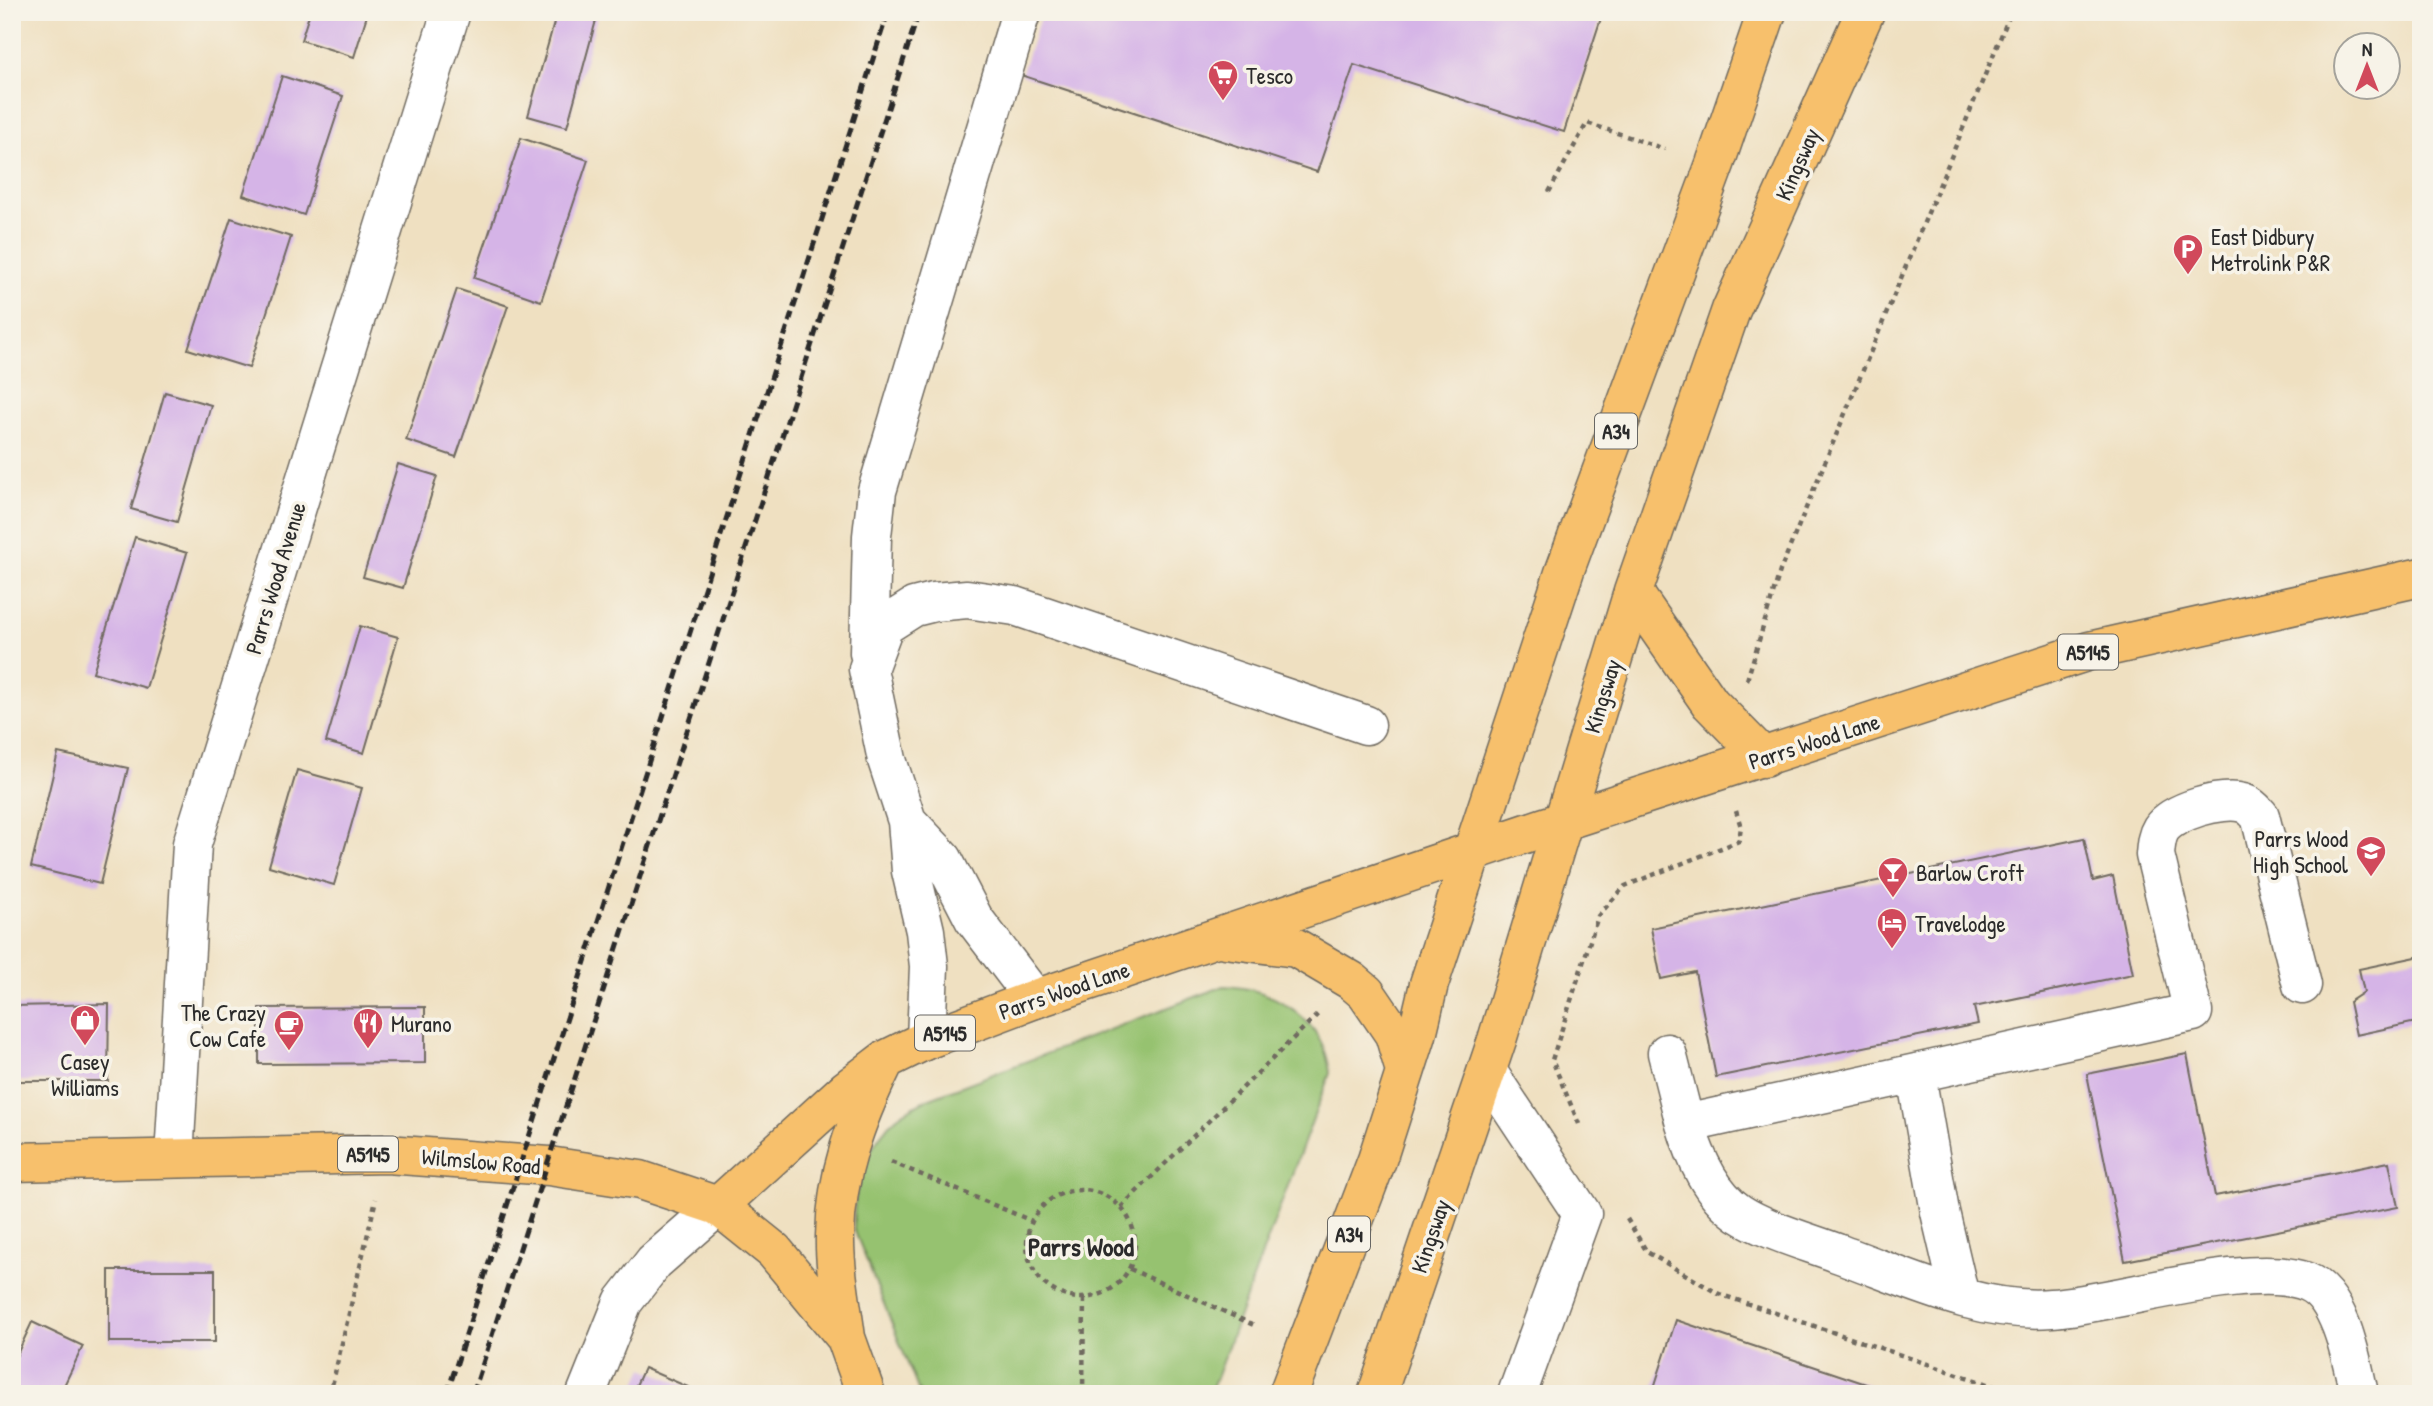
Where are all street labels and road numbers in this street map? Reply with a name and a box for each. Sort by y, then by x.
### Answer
street label: Kingsway [1767,123,1827,205]
road number: A34 [1595,414,1637,448]
street label: Parrs Wood Avenue [237,498,313,658]
road number: A5145 [2058,634,2118,670]
street label: Kingsway [1576,655,1628,737]
street label: Parrs Wood Lane [1745,705,1883,777]
street label: Parrs Wood Lane [995,953,1133,1027]
road number: A5145 [915,1016,975,1050]
road number: A5145 [338,1136,398,1172]
street label: Wilmslow Road [420,1140,542,1182]
street label: Kingsway [1403,1195,1457,1277]
road number: A34 [1328,1216,1370,1252]

